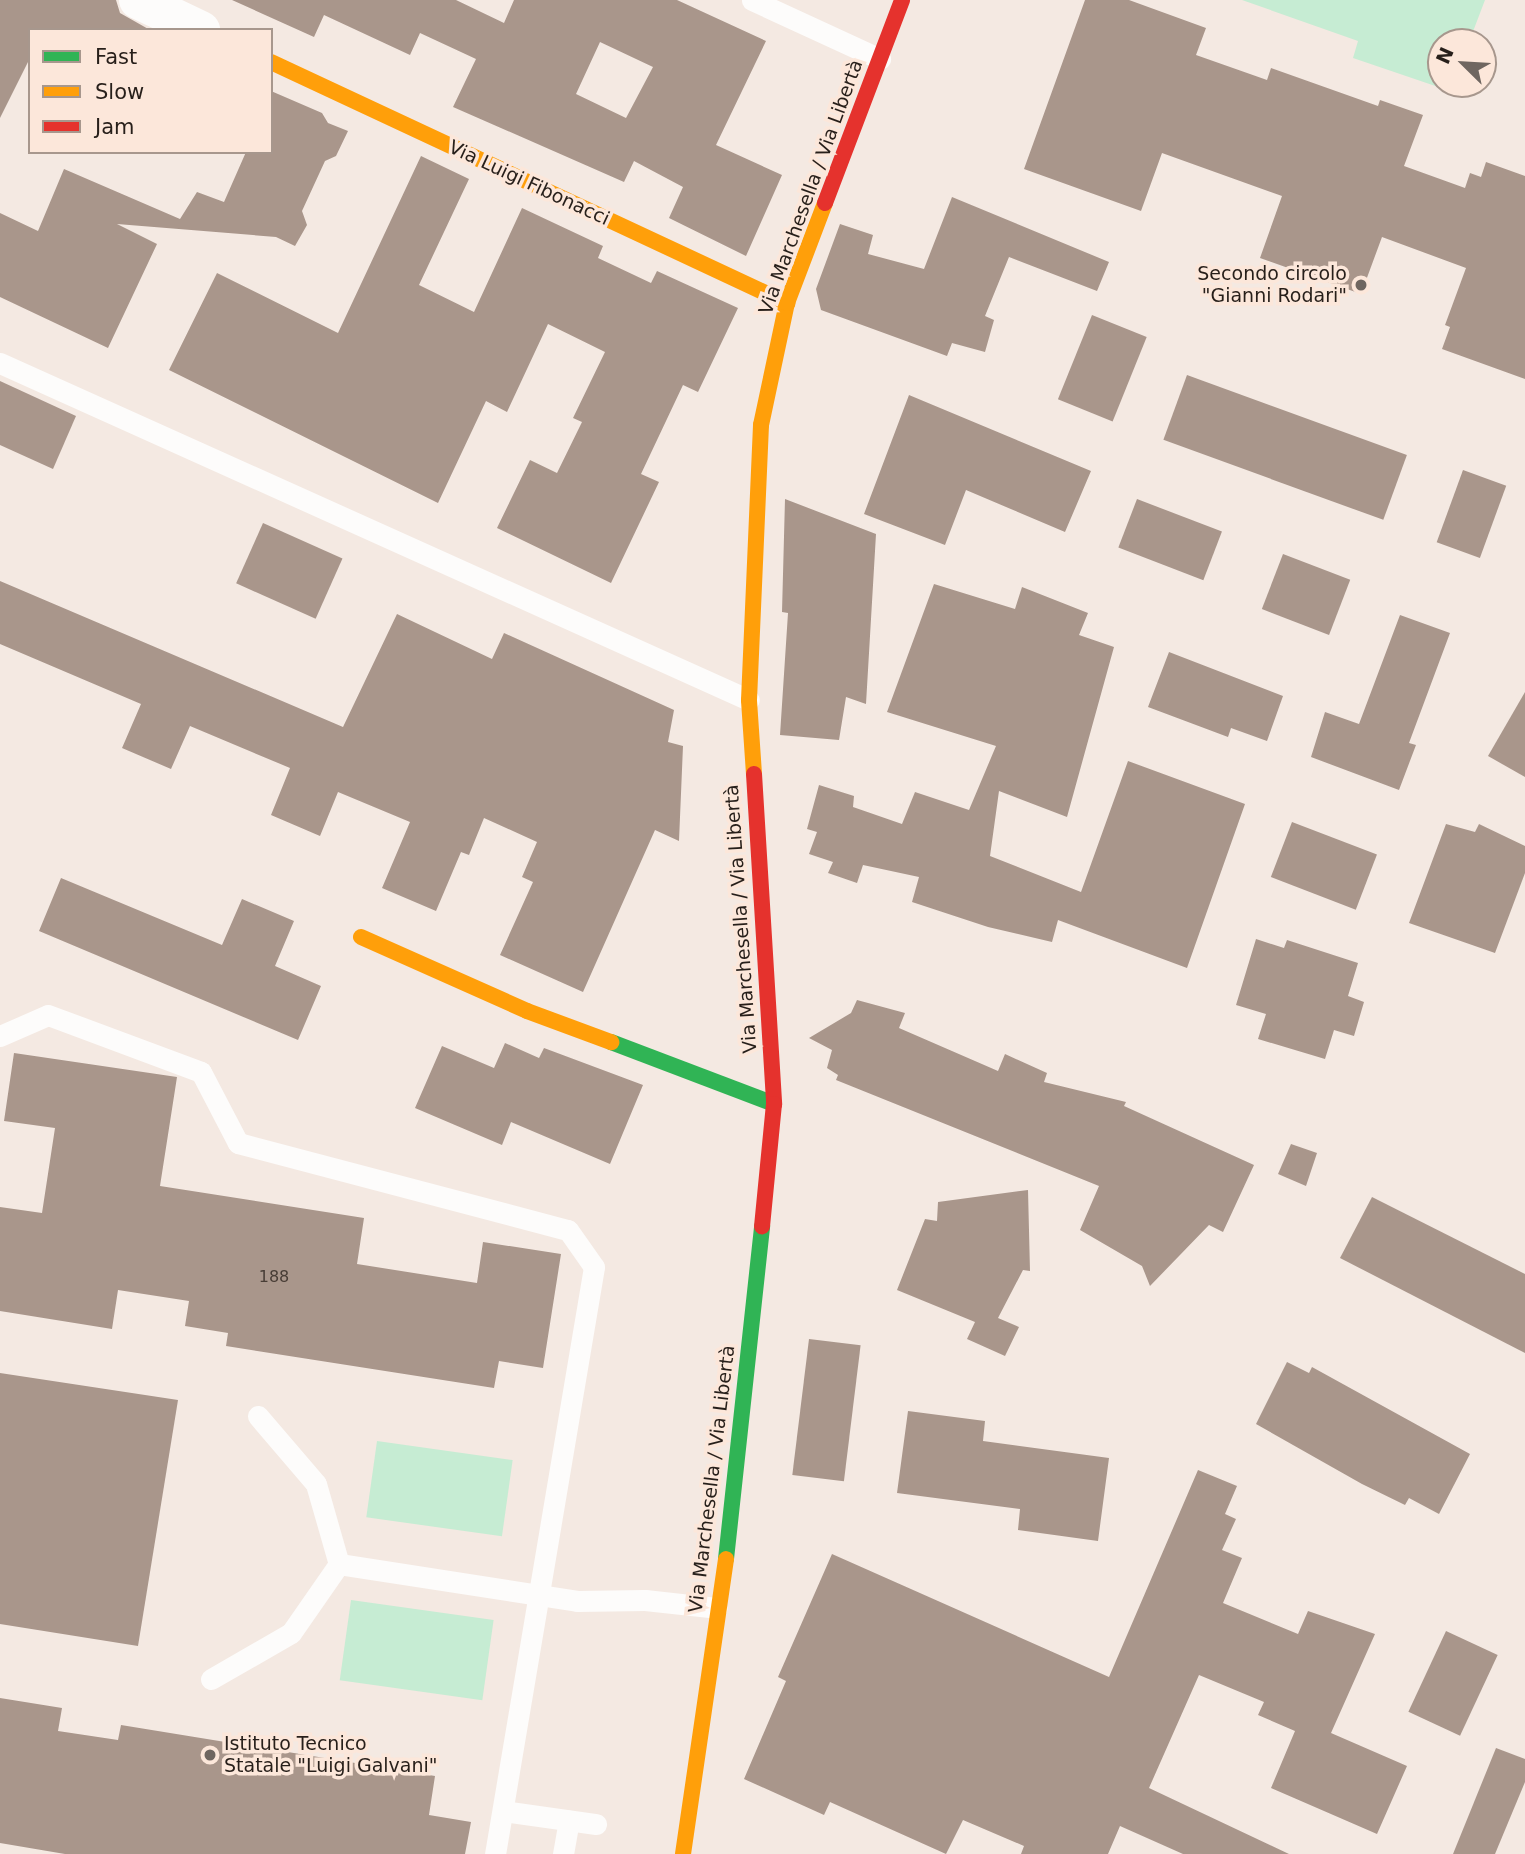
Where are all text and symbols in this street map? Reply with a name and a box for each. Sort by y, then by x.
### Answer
legend [28,28,273,154]
north arrow [1427,28,1497,98]
text: N [1431,44,1458,67]
text: Fast [95,45,137,69]
street label: Via Marchesella / Via Libertà [754,56,868,318]
text: Slow [95,80,144,104]
text: Jam [95,115,135,139]
street label: Via Luigi Fibonacci [445,136,613,230]
place label: Secondo circolo "Gianni Rodari" [1197,263,1347,307]
marker: Secondo circolo "Gianni Rodari" [1353,277,1369,293]
street label: Via Marchesella / Via Libertà [720,784,762,1054]
house number: 188 [259,1267,289,1287]
street label: Via Marchesella / Via Libertà [684,1344,740,1614]
place label: Istituto Tecnico Statale "Luigi Galvani" [224,1733,438,1777]
marker: Istituto Tecnico Statale "Luigi Galvani" [202,1747,218,1763]

